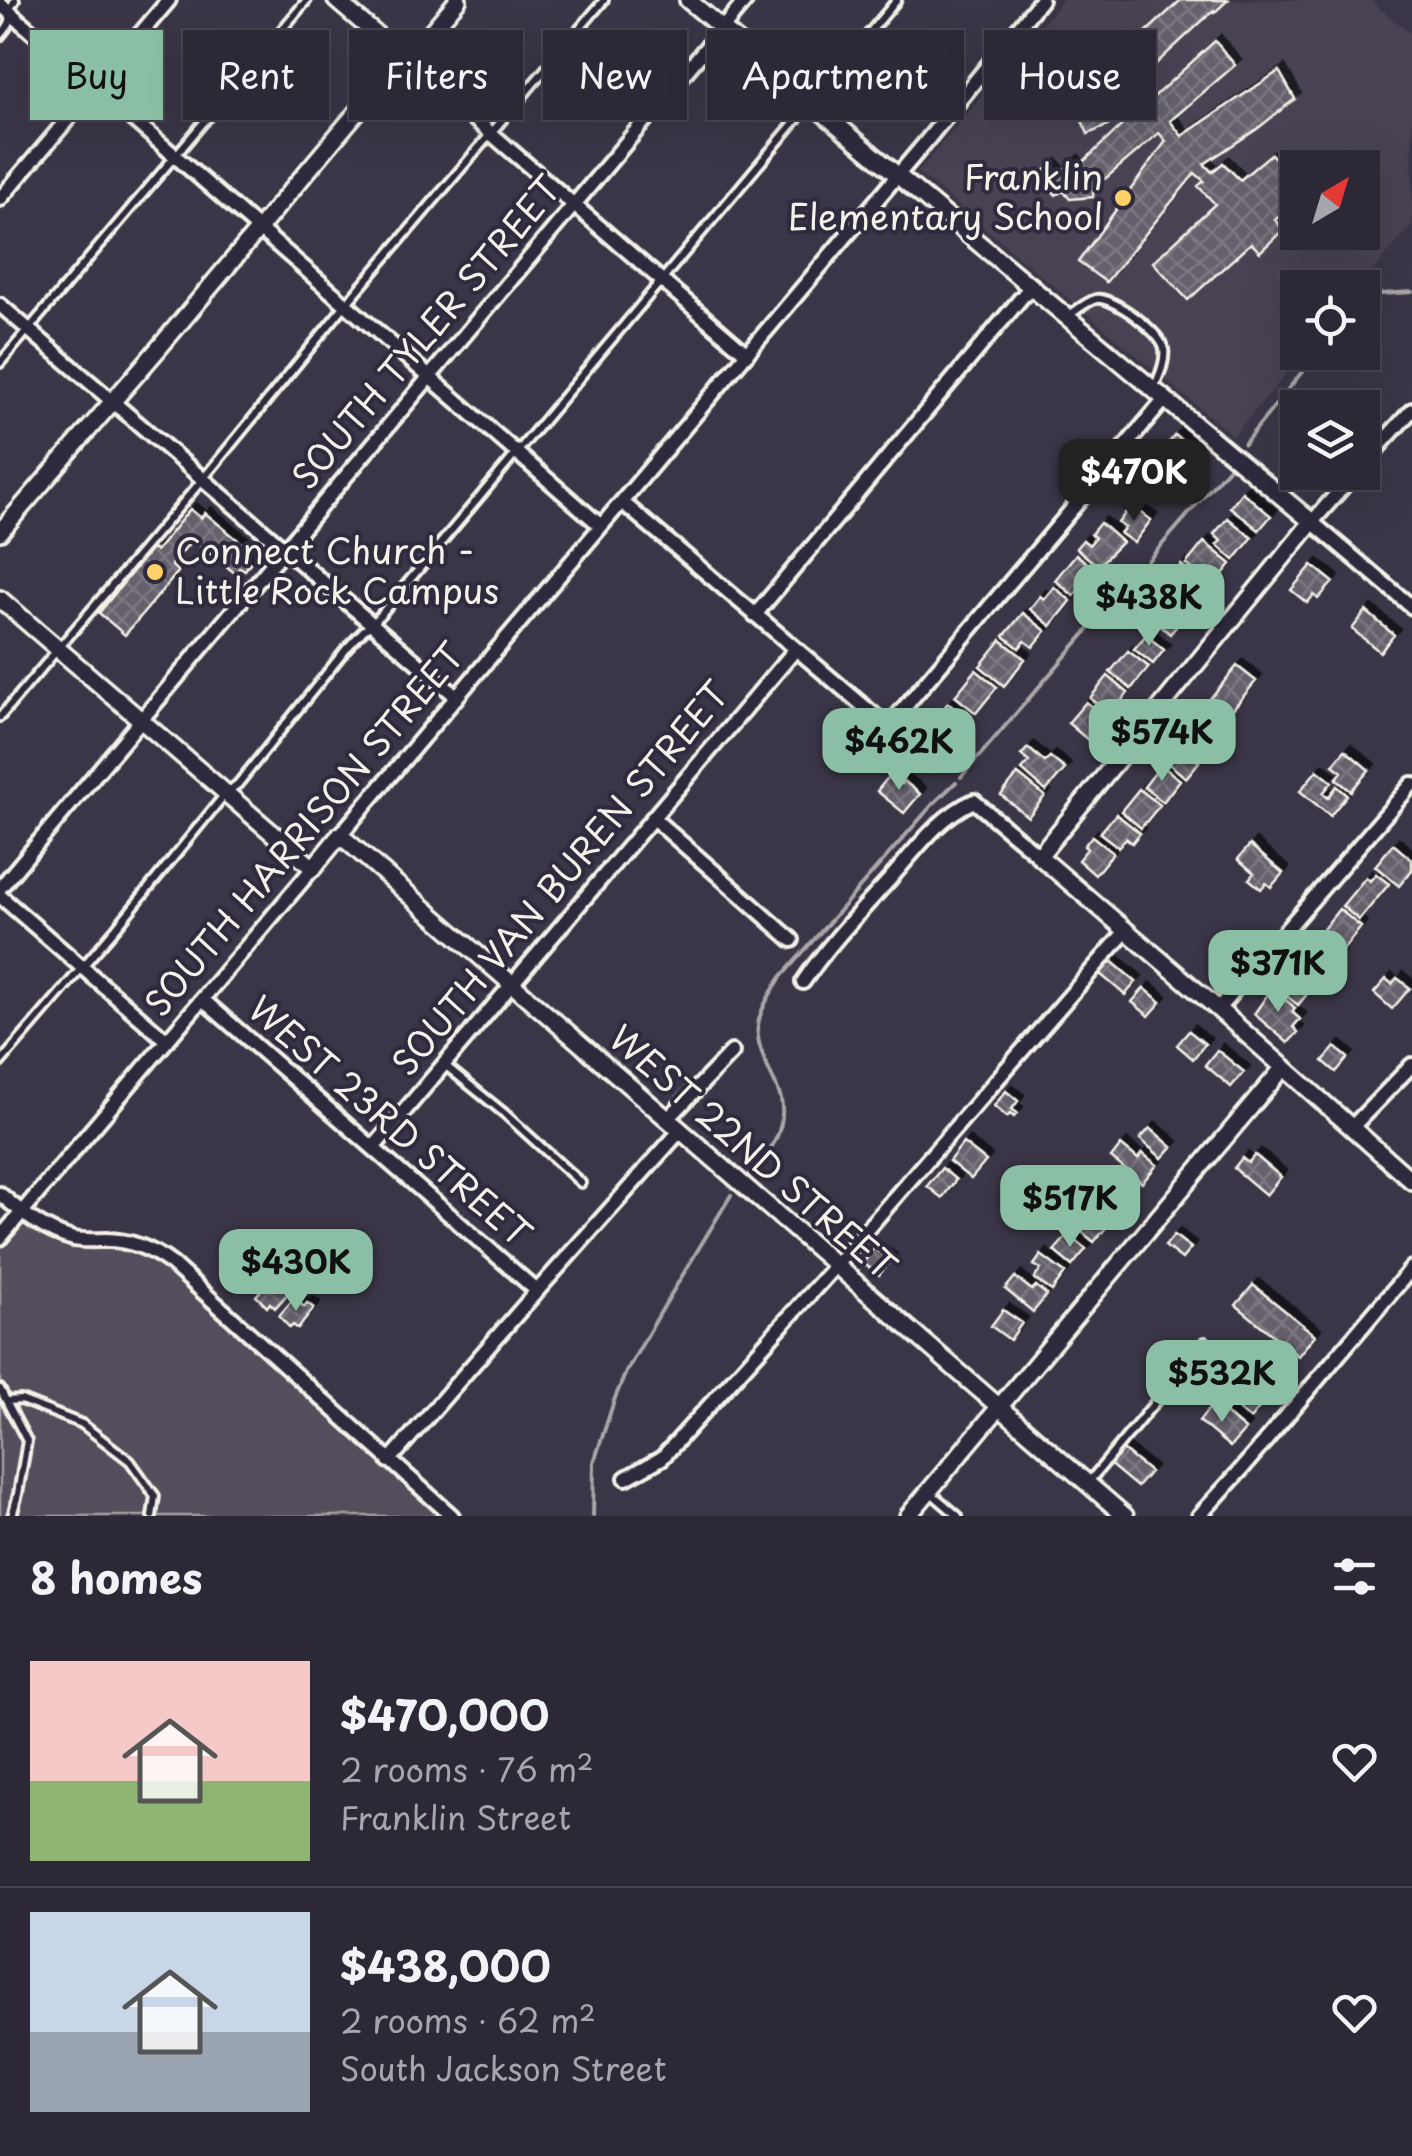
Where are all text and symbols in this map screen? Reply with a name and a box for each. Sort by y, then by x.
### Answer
chip: Buy [30,30,163,120]
chip: Rent [183,30,329,120]
chip: Filters [349,30,523,120]
chip: New [543,30,687,120]
chip: Apartment [707,30,964,120]
chip: House [984,30,1156,120]
place label: Franklin Elementary School [788,149,1103,242]
north arrow [1280,150,1380,250]
map controls [1280,150,1380,490]
street label: SOUTH TYLER STREET [278,163,572,500]
marker: Franklin Elementary School [1112,187,1134,209]
button: locate [1280,270,1380,370]
button: layers [1280,390,1380,490]
pin: $470K [1064,439,1204,524]
text: $470K [1080,447,1188,495]
place label: Connect Church - Little Rock Campus [175,523,499,616]
marker: Connect Church - Little Rock Campus [144,561,166,583]
pin: $438K [1079,564,1219,649]
text: $438K [1095,572,1203,620]
street label: SOUTH HARRISON STREET [130,630,476,1027]
street label: SOUTH VAN BUREN STREET [378,668,740,1086]
pin: $574K [1092,699,1232,784]
text: $574K [1111,707,1213,755]
pin: $462K [829,708,969,793]
text: $462K [844,716,954,764]
pin: $371K [1208,930,1348,1015]
text: $371K [1230,938,1326,986]
street label: WEST 23RD STREET [237,982,544,1258]
street label: WEST 22ND STREET [598,1011,909,1291]
pin: $517K [1000,1165,1140,1250]
text: $517K [1022,1173,1118,1221]
pin: $430K [226,1229,366,1314]
text: $430K [241,1237,351,1285]
pin: $532K [1152,1340,1292,1425]
text: $532K [1168,1348,1276,1396]
text: 8 homes [30,1545,203,1608]
icon: filters [1327,1549,1382,1604]
text: $470,000 [340,1682,549,1745]
icon: home [110,1701,230,1821]
icon: heart [1327,1734,1382,1789]
text: 2 rooms · 76 m² [340,1745,594,1793]
text: Franklin Street [340,1793,571,1841]
text: $438,000 [340,1933,551,1996]
icon: home [110,1952,230,2072]
icon: heart [1327,1985,1382,2040]
text: 2 rooms · 62 m² [340,1996,596,2044]
text: South Jackson Street [340,2044,667,2092]

